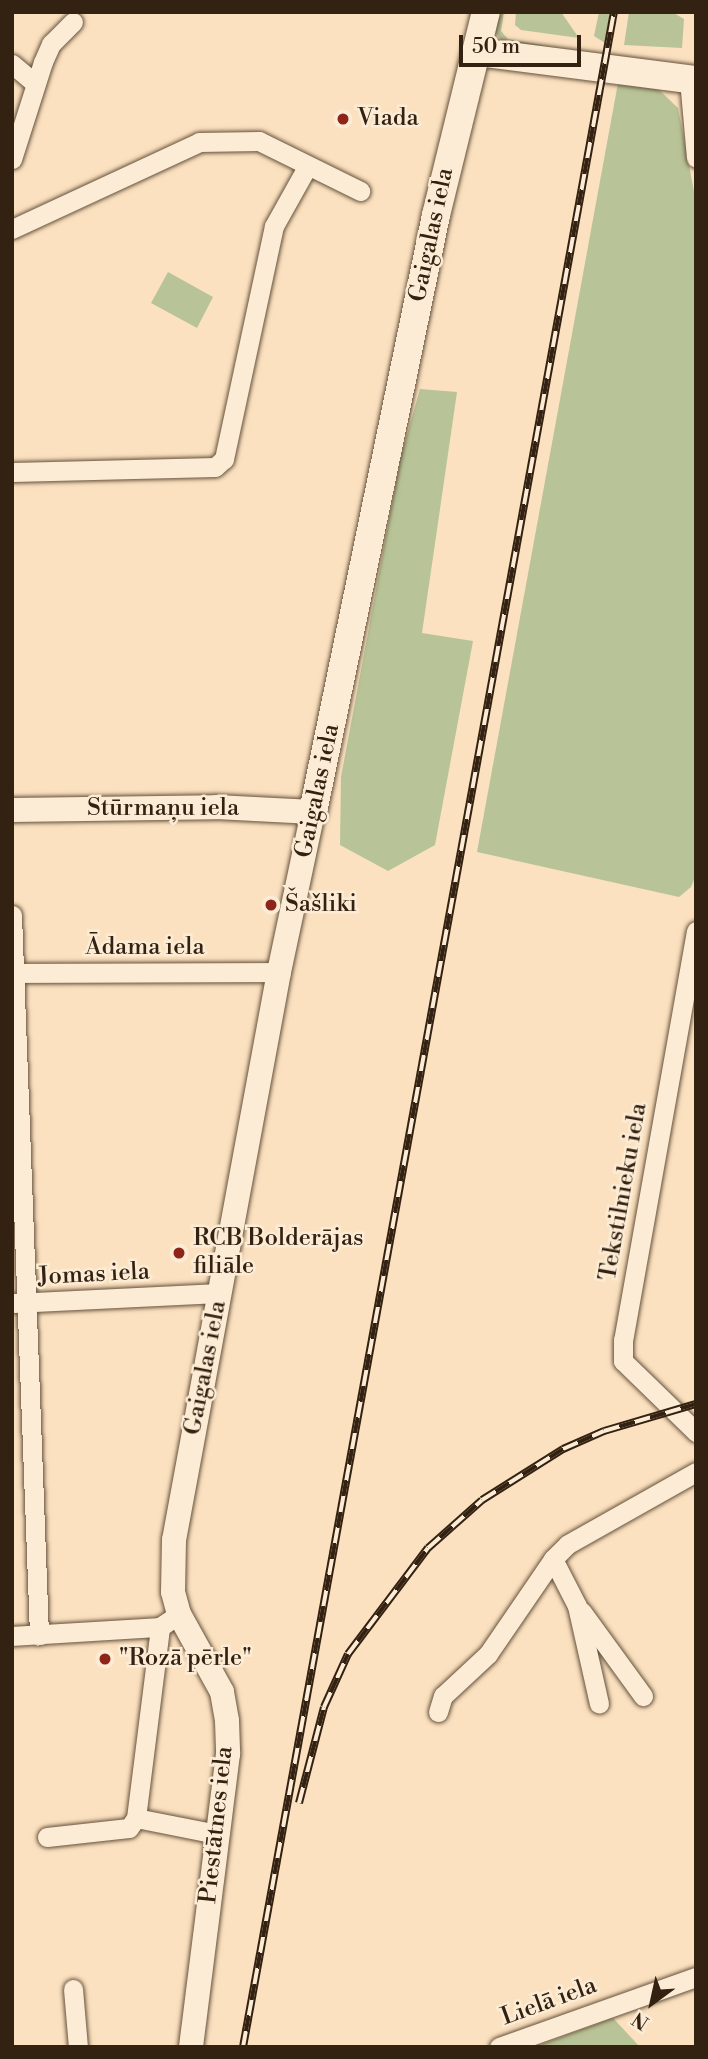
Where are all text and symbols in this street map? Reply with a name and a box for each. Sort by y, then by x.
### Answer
scale bar [463,21,586,65]
text: 50 m [472,34,520,60]
place label: Viada [357,105,419,133]
marker: Viada [335,111,351,127]
street label: Gaigalas iela [404,165,460,305]
street label: Gaigalas iela [290,721,346,861]
street label: Stūrmaņu iela [87,795,239,823]
place label: Šašliki [285,891,357,919]
marker: Šašliki [263,897,279,913]
street label: Ādama iela [85,934,205,962]
street label: Tekstilnieku iela [594,1101,654,1283]
place label: RCB Bolderājas filiāle [193,1225,364,1281]
marker: RCB Bolderājas filiāle [171,1245,187,1261]
street label: Jomas iela [37,1258,151,1292]
street label: Gaigalas iela [179,1298,233,1438]
place label: "Rozā pērle" [119,1645,252,1673]
marker: "Rozā pērle" [97,1651,113,1667]
street label: Piestātnes iela [194,1745,240,1905]
north arrow [617,1968,687,2038]
street label: Lielā iela [497,1971,601,2033]
text: N [628,2006,653,2035]

